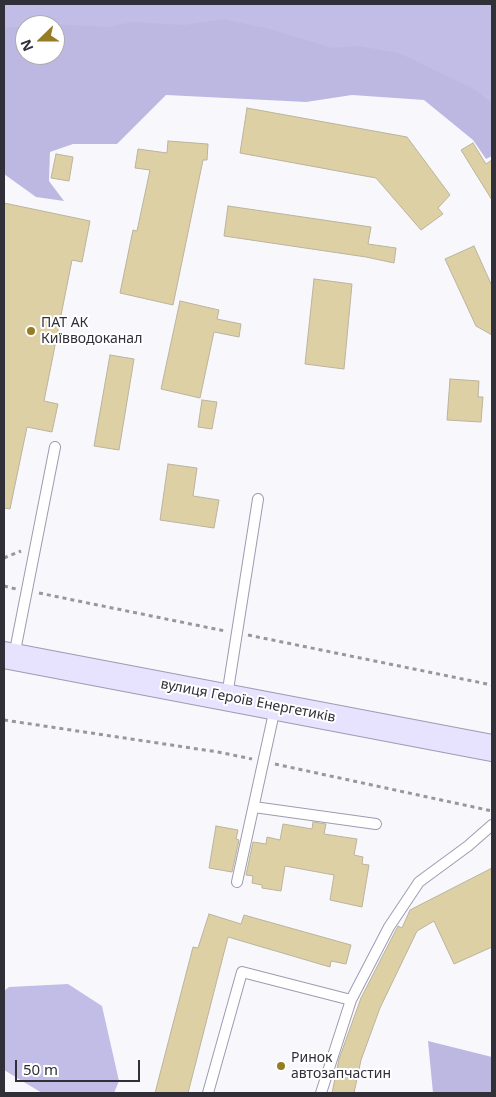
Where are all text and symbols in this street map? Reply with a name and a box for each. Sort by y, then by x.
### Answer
north arrow [15,15,65,65]
text: N [16,37,38,54]
place label: ПАТ АК Київводоканал [41,315,142,348]
marker: ПАТ АК Київводоканал [25,325,37,337]
street label: вулиця Героїв Енергетиків [159,676,337,726]
scale bar [18,1050,142,1082]
place label: Ринок автозапчастин [291,1050,391,1082]
text: 50 m [23,1059,58,1079]
marker: Ринок автозапчастин [275,1060,287,1072]

